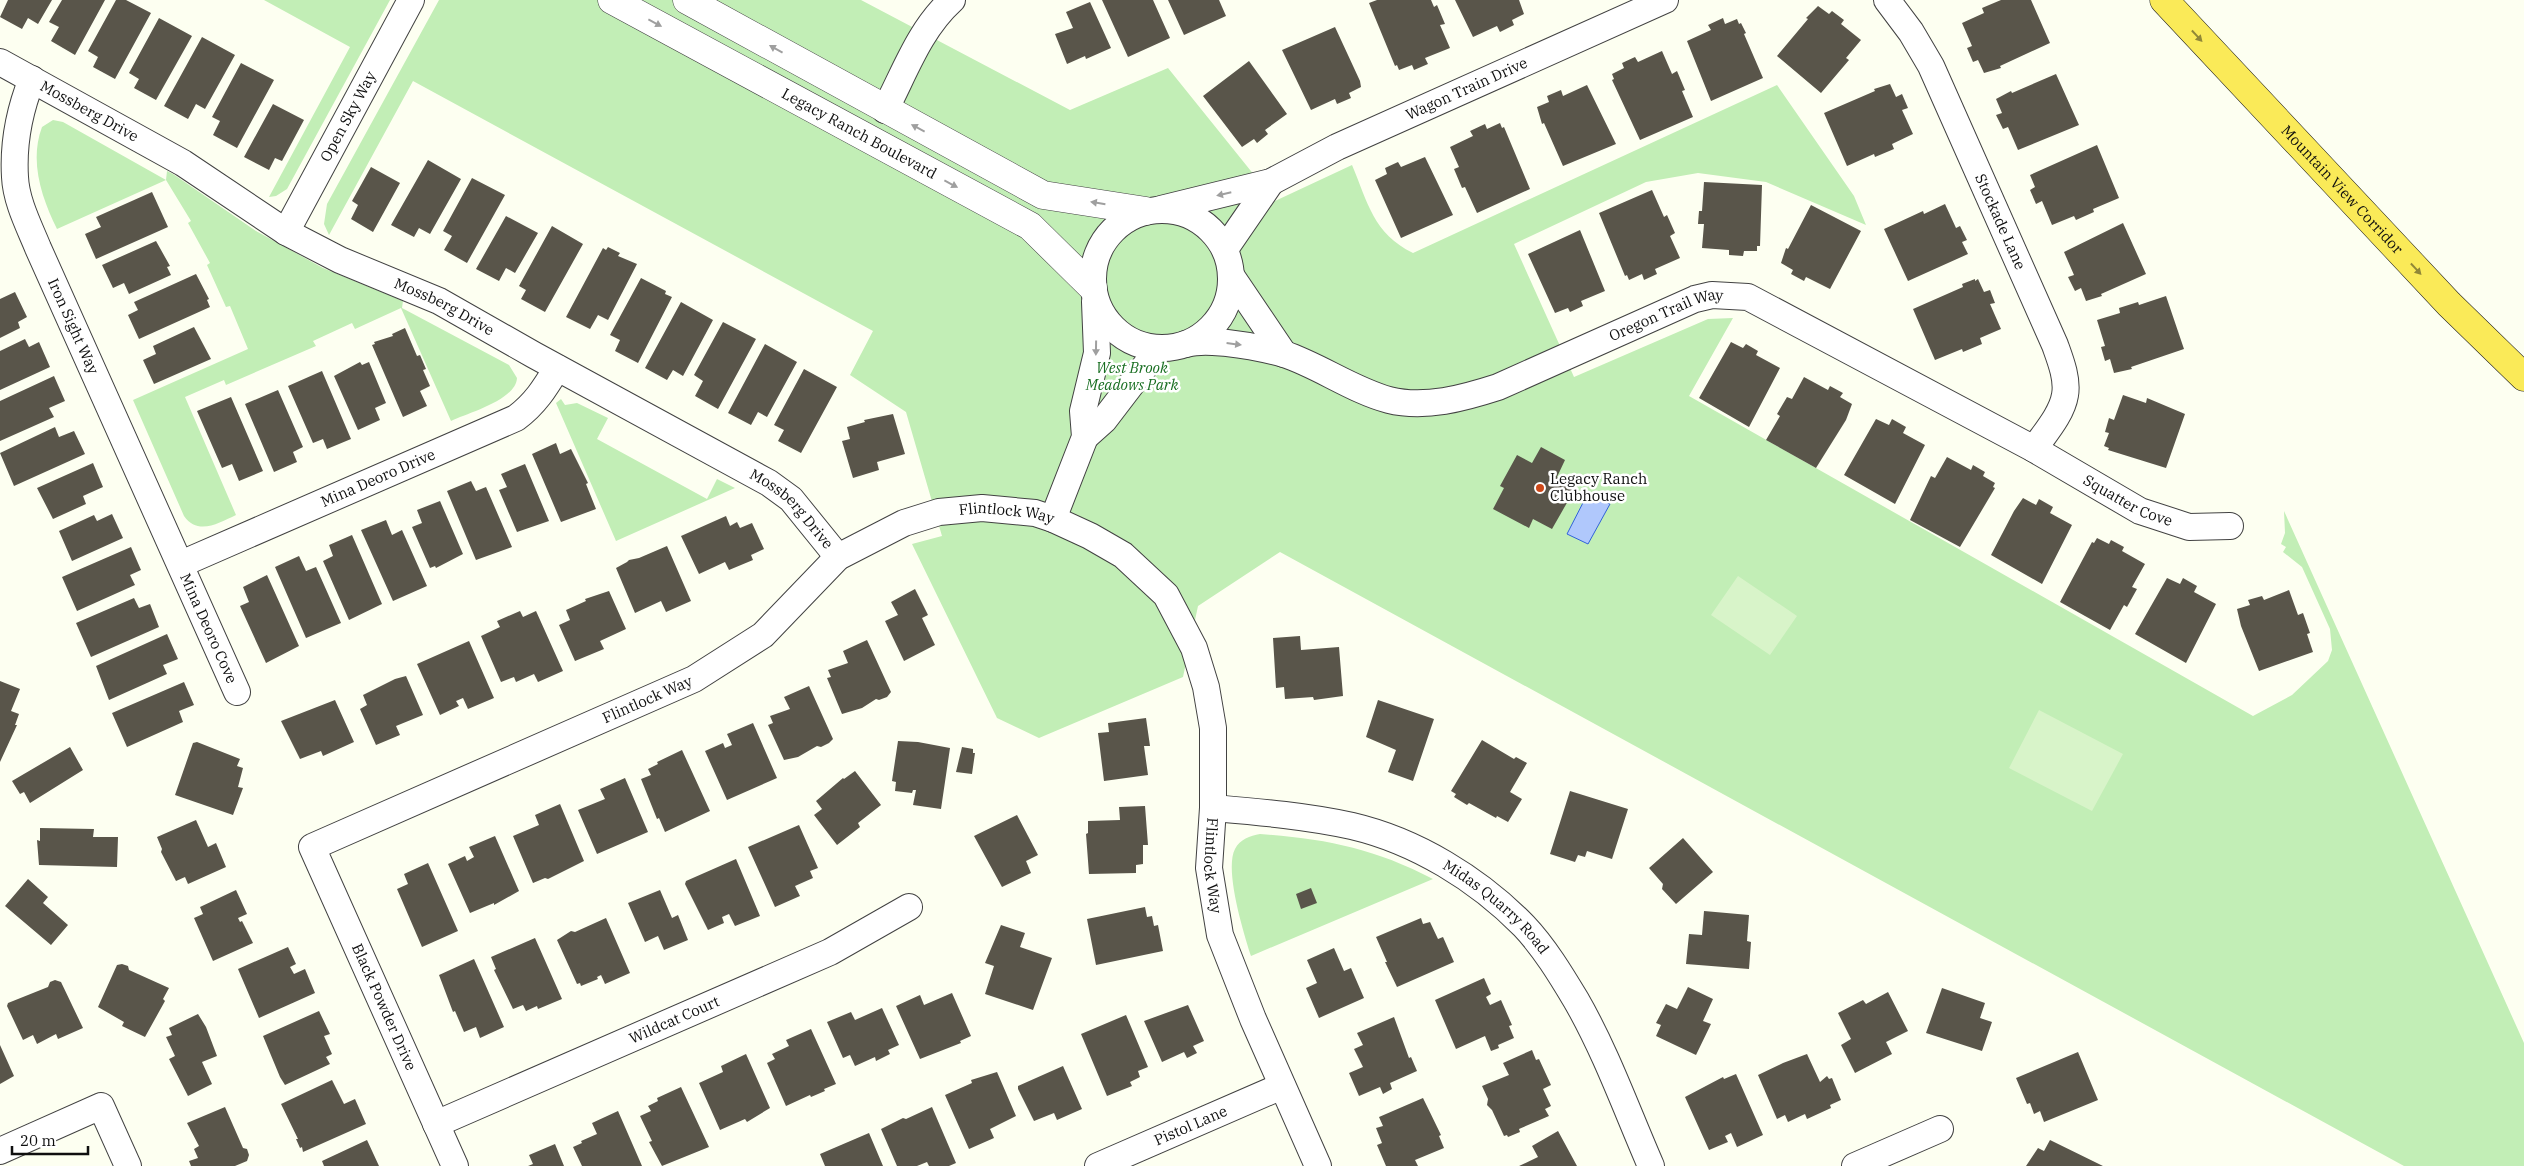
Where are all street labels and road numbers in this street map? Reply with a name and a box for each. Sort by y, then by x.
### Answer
street label: Wagon Train Drive [1403,53,1530,124]
street label: Open Sky Way [316,68,380,165]
street label: Mossberg Drive [37,76,142,146]
street label: Legacy Ranch Boulevard [779,84,940,183]
street label: Mountain View Corridor [2277,121,2407,258]
street label: Stockade Lane [1971,171,2030,273]
street label: Mossberg Drive [391,273,498,339]
street label: Iron Sight Way [44,275,103,377]
street label: Oregon Trail Way [1606,284,1724,345]
street label: Mina Deoro Drive [318,444,438,511]
street label: Mossberg Drive [747,464,838,553]
street label: Squatter Cove [2080,470,2175,530]
street label: Flintlock Way [958,498,1057,528]
street label: Mina Deoro Cove [176,570,242,686]
street label: Flintlock Way [599,671,695,727]
street label: Flintlock Way [1200,817,1226,915]
street label: Midas Quarry Road [1440,855,1553,958]
street label: Black Powder Drive [348,940,421,1073]
street label: Wildcat Court [626,991,722,1048]
street label: Pistol Lane [1151,1101,1230,1150]

